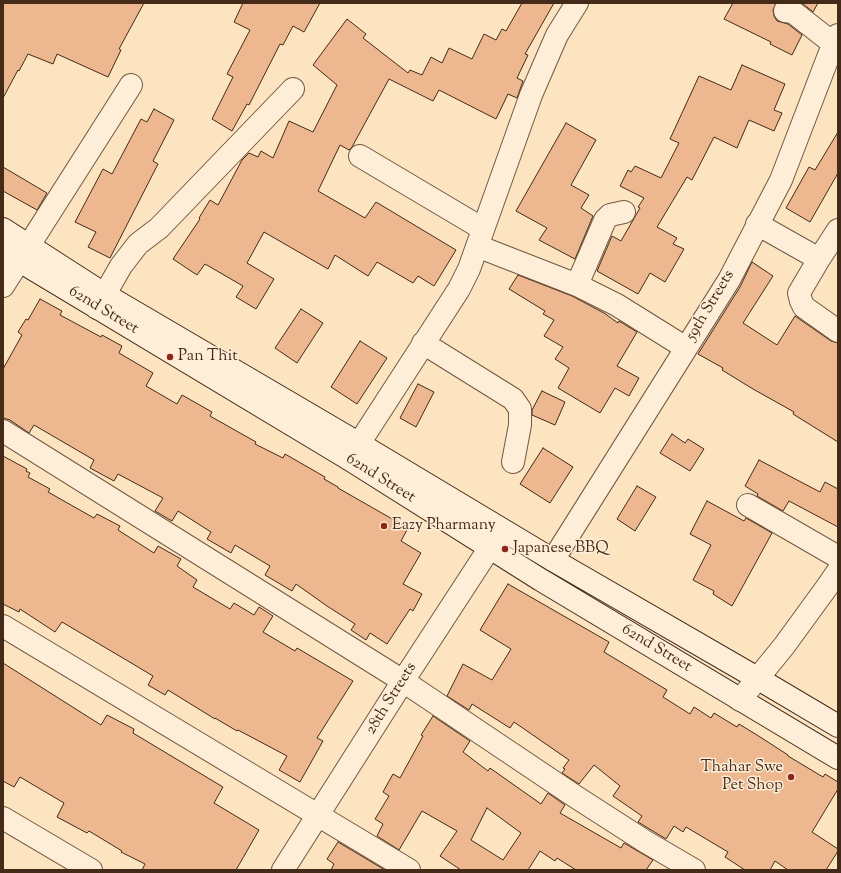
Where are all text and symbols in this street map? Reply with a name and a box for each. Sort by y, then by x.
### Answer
street label: 59th Streets [682,267,740,345]
street label: 62nd Street [64,283,142,339]
place label: Pan Thit [178,347,238,367]
marker: Pan Thit [165,352,175,362]
street label: 62nd Street [342,450,418,508]
place label: Eazy Pharmany [392,516,496,536]
marker: Eazy Pharmany [379,521,389,531]
place label: Japanese BBQ [513,539,609,559]
marker: Japanese BBQ [500,544,510,554]
street label: 62nd Street [617,621,695,677]
street label: 28th Streets [362,659,422,739]
place label: Thahar Swe Pet Shop [701,758,783,796]
marker: Thahar Swe Pet Shop [786,772,796,782]

